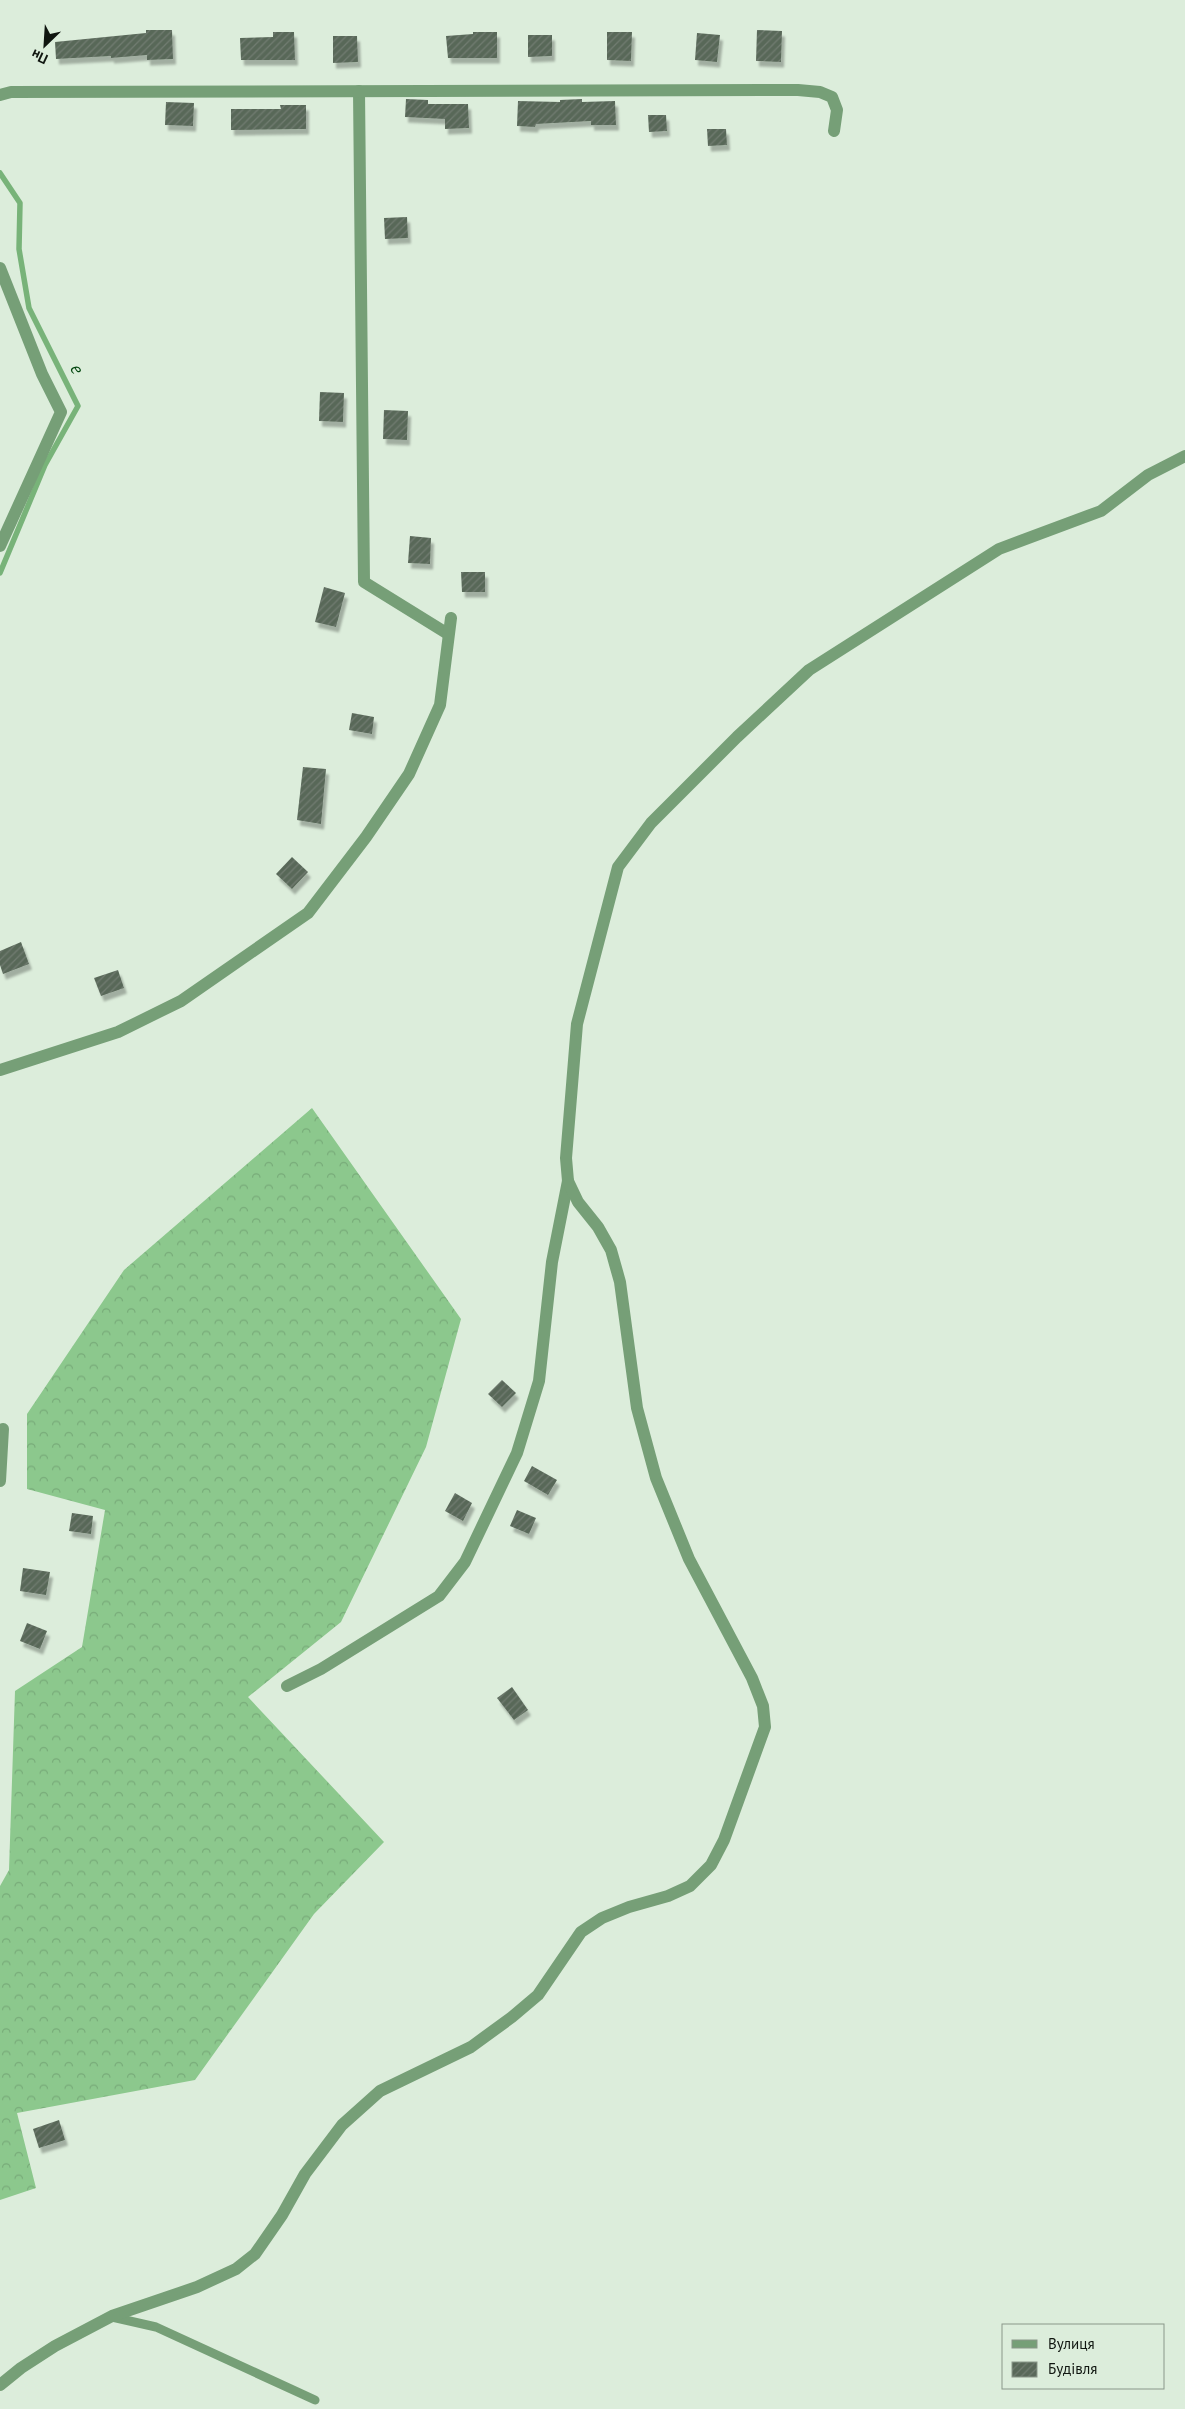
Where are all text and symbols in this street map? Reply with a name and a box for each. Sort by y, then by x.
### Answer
north arrow [20,20,70,70]
text: Пн [28,45,51,68]
water label: e [65,360,90,378]
legend [1002,2324,1165,2389]
text: Вулиця [1048,2334,1095,2353]
text: Будівля [1048,2359,1097,2378]

